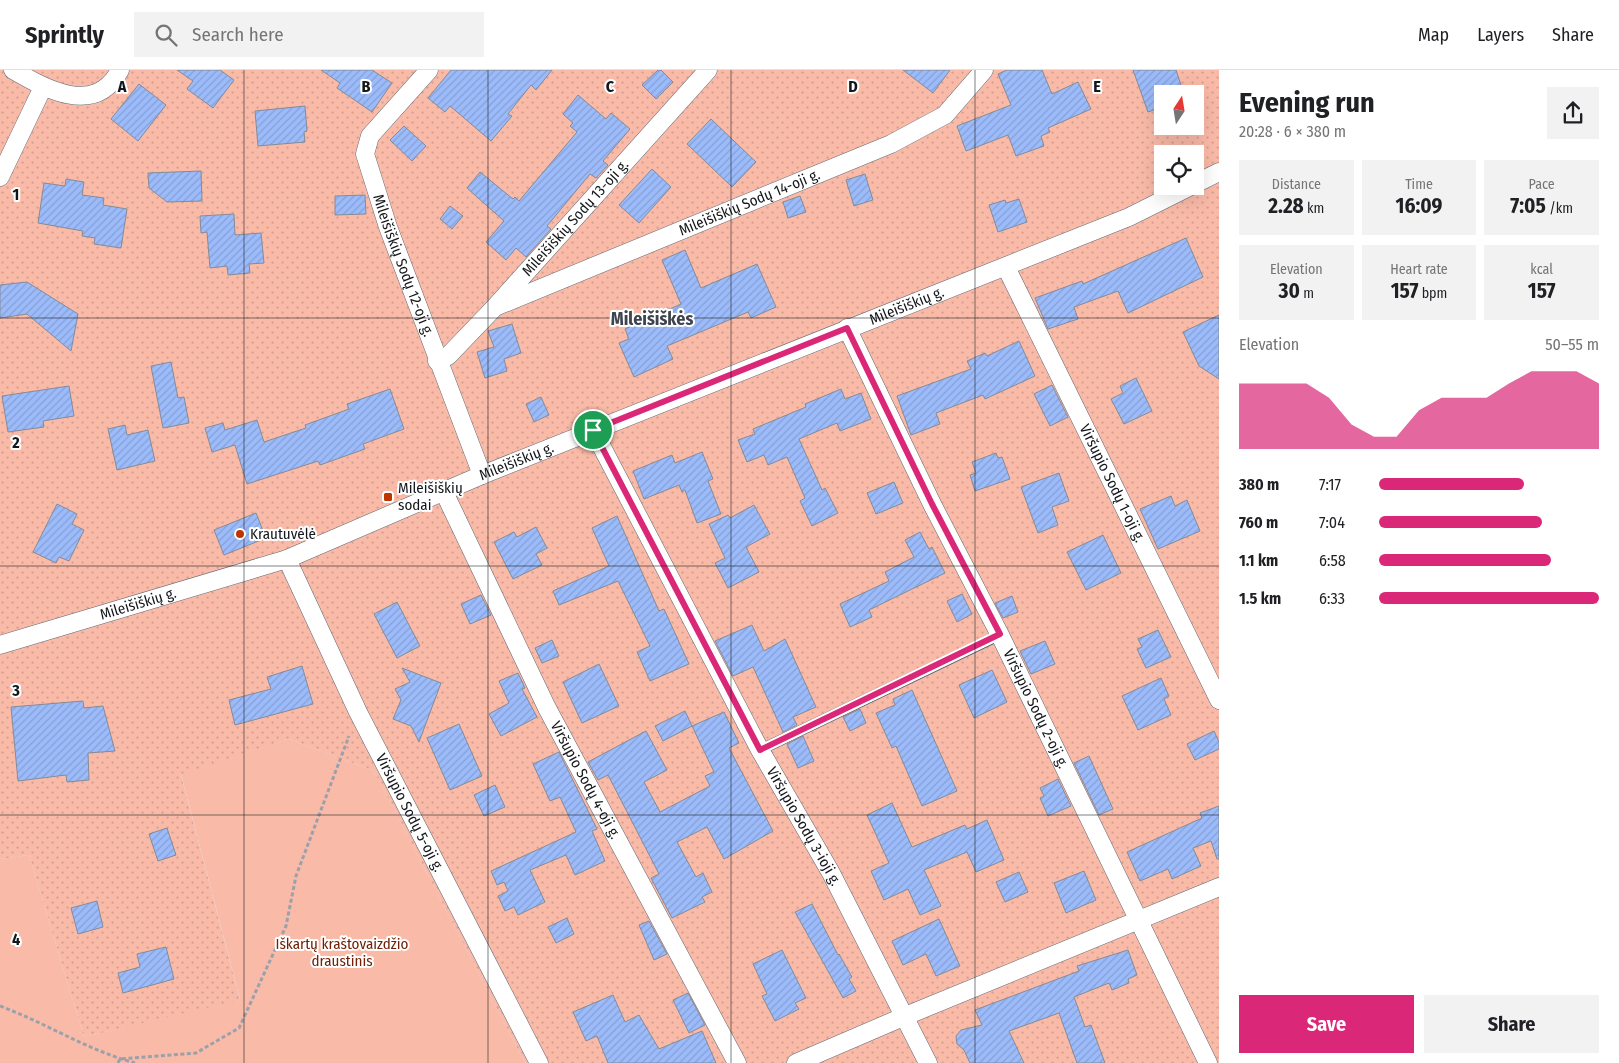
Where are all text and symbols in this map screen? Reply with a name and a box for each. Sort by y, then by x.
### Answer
search box [134,12,484,57]
text: Sprintly [25,21,104,49]
icon: search [152,21,180,49]
text: Search here [192,23,284,46]
text: Map [1418,24,1449,46]
text: Layers [1477,24,1524,46]
text: Share [1552,24,1594,46]
text: A [117,77,127,96]
text: B [362,77,371,96]
text: C [606,77,615,96]
text: D [848,77,858,96]
text: E [1093,77,1101,96]
north arrow [1154,85,1204,135]
map controls [1154,85,1204,195]
text: Evening run [1239,86,1375,119]
button: share [1547,87,1599,139]
text: 20:28 · 6 × 380 m [1239,122,1346,141]
button: locate [1154,145,1204,195]
street label: Mileišiškių Sodų 13-oji g. [518,156,632,280]
street label: Mileišiškių Sodų 14-oji g. [676,165,823,239]
text: Distance [1272,176,1321,193]
text: Time [1405,176,1433,193]
text: Pace [1529,176,1555,193]
text: 1 [13,185,19,204]
street label: Mileišiškių Sodų 12-oji g. [369,192,438,339]
text: 2.28 [1268,193,1304,219]
text: 16:09 [1396,193,1442,219]
text: 7:05 [1510,193,1546,219]
text: km [1304,200,1324,217]
text: /km [1546,200,1573,217]
text: Elevation [1270,261,1323,278]
text: Heart rate [1390,261,1448,278]
text: kcal [1530,261,1553,278]
text: 30 [1279,278,1300,304]
text: 157 [1391,278,1418,304]
text: 157 [1528,278,1555,304]
street label: Mileišiškių g. [867,283,946,329]
text: m [1300,285,1314,302]
text: bpm [1418,285,1447,302]
district label: Mileišiškės [611,308,693,330]
text: Elevation [1239,335,1299,354]
text: 50–55 m [1545,335,1599,354]
pin [572,409,614,451]
icon: arrive [579,416,607,444]
street label: Viršupio Sodų 1-oji g. [1076,421,1149,545]
text: 2 [11,433,20,452]
street label: Mileišiškių g. [477,438,556,484]
text: 380 m [1239,475,1279,494]
text: 7:17 [1319,475,1341,494]
place label: Mileišiškių sodai [398,479,463,514]
marker: Mileišiškių sodai [382,491,394,503]
text: 760 m [1239,513,1278,532]
text: 7:04 [1319,513,1345,532]
place label: Krautuvėlė [250,525,316,543]
marker: Krautuvėlė [234,528,246,540]
text: 1.1 km [1239,551,1278,570]
text: 6:58 [1319,551,1346,570]
street label: Mileišiškių g. [98,584,178,624]
text: 1.5 km [1239,589,1281,608]
text: 6:33 [1319,589,1345,608]
street label: Viršupio Sodų 2-oji g. [999,646,1072,771]
text: 3 [11,681,20,700]
street label: Viršupio Sodų 4-oji g. [547,718,624,842]
street label: Viršupio Sodų 5-oji g. [372,751,448,875]
street label: Viršupio Sodų 3-ioji g. [763,764,845,889]
text: 4 [12,930,20,949]
park label: Iškartų kraštovaizdžio draustinis [276,935,409,970]
button: Save [1239,995,1414,1053]
button: Share [1424,995,1599,1053]

